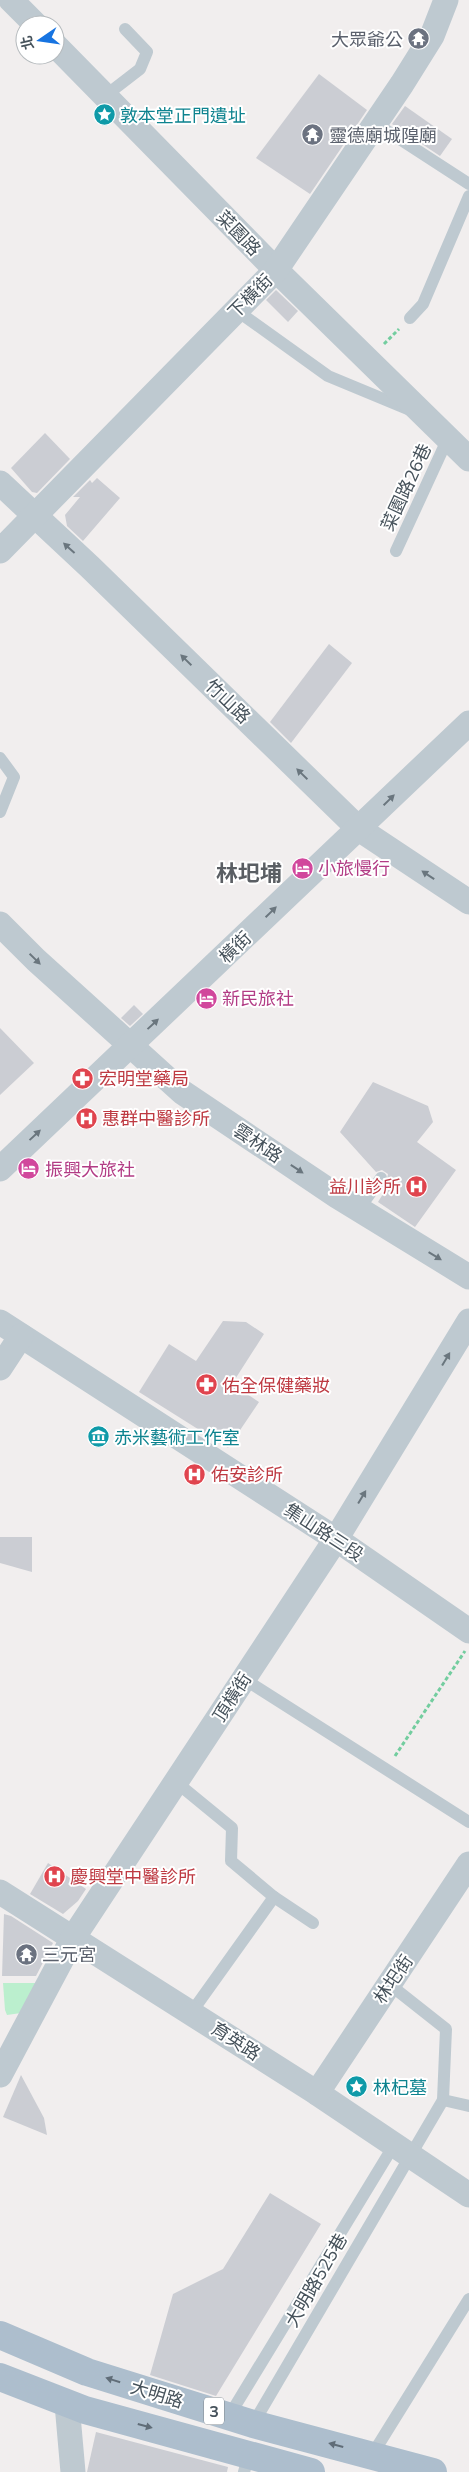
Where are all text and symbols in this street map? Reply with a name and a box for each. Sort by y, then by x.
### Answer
north arrow [15,15,65,65]
temple icon: 大眾爺公 [407,27,431,51]
place label: 大眾爺公 [331,28,403,51]
text: 北 [17,34,38,52]
place icon: 敦本堂正門遺址 [92,103,116,127]
place label: 敦本堂正門遺址 [120,104,246,127]
temple icon: 靈德廟城隍廟 [301,123,325,147]
place label: 靈德廟城隍廟 [329,124,437,147]
street label: 菜園路 [212,206,266,260]
street label: 下橫街 [223,269,277,323]
street label: 菜園路26巷 [376,440,436,534]
one-way arrow [62,542,75,553]
one-way arrow [180,654,192,666]
street label: 竹山路 [201,674,255,728]
one-way arrow [297,768,309,780]
one-way arrow [382,794,394,806]
hotel icon: 小旅慢行 [290,856,314,880]
place label: 小旅慢行 [318,857,390,880]
district label: 林圯埔 [216,859,282,887]
one-way arrow [422,870,435,880]
one-way arrow [265,906,277,918]
street label: 橫街 [214,926,256,968]
one-way arrow [28,953,40,965]
hotel icon: 新民旅社 [194,986,218,1010]
place label: 新民旅社 [222,987,294,1010]
one-way arrow [146,1018,159,1029]
pharmacy icon: 宏明堂藥局 [71,1066,95,1090]
place label: 宏明堂藥局 [99,1067,189,1090]
hospital icon: 惠群中醫診所 [74,1106,98,1130]
place label: 惠群中醫診所 [102,1107,210,1130]
street label: 雲林路 [229,1118,287,1168]
one-way arrow [28,1129,40,1141]
hotel icon: 振興大旅社 [17,1157,41,1181]
place label: 振興大旅社 [45,1158,135,1181]
one-way arrow [291,1164,304,1174]
hospital icon: 益川診所 [405,1174,429,1198]
place label: 益川診所 [329,1175,401,1198]
one-way arrow [428,1251,441,1260]
one-way arrow [442,1352,451,1365]
pharmacy icon: 佑全保健藥妝 [194,1373,218,1397]
place label: 佑全保健藥妝 [222,1374,330,1397]
museum icon: 赤米藝術工作室 [86,1425,110,1449]
place label: 赤米藝術工作室 [114,1426,240,1449]
hospital icon: 佑安診所 [183,1462,207,1486]
place label: 佑安診所 [211,1463,283,1486]
one-way arrow [357,1491,366,1504]
street label: 集山路三段 [280,1498,368,1566]
street label: 頂橫街 [208,1668,256,1726]
hospital icon: 慶興堂中醫診所 [42,1864,66,1888]
place label: 慶興堂中醫診所 [70,1865,196,1888]
temple icon: 三元宮 [14,1942,38,1966]
place label: 三元宮 [42,1943,96,1966]
street label: 林圯街 [368,1950,418,2008]
street label: 育英路 [207,2017,265,2065]
place icon: 林杞墓 [345,2075,369,2099]
place label: 林杞墓 [373,2076,427,2099]
street label: 大明路525巷 [280,2229,352,2331]
street label: 大明路 [128,2375,186,2413]
one-way arrow [105,2376,120,2383]
road number: 3 [204,2398,224,2424]
one-way arrow [138,2423,153,2431]
one-way arrow [328,2441,343,2449]

